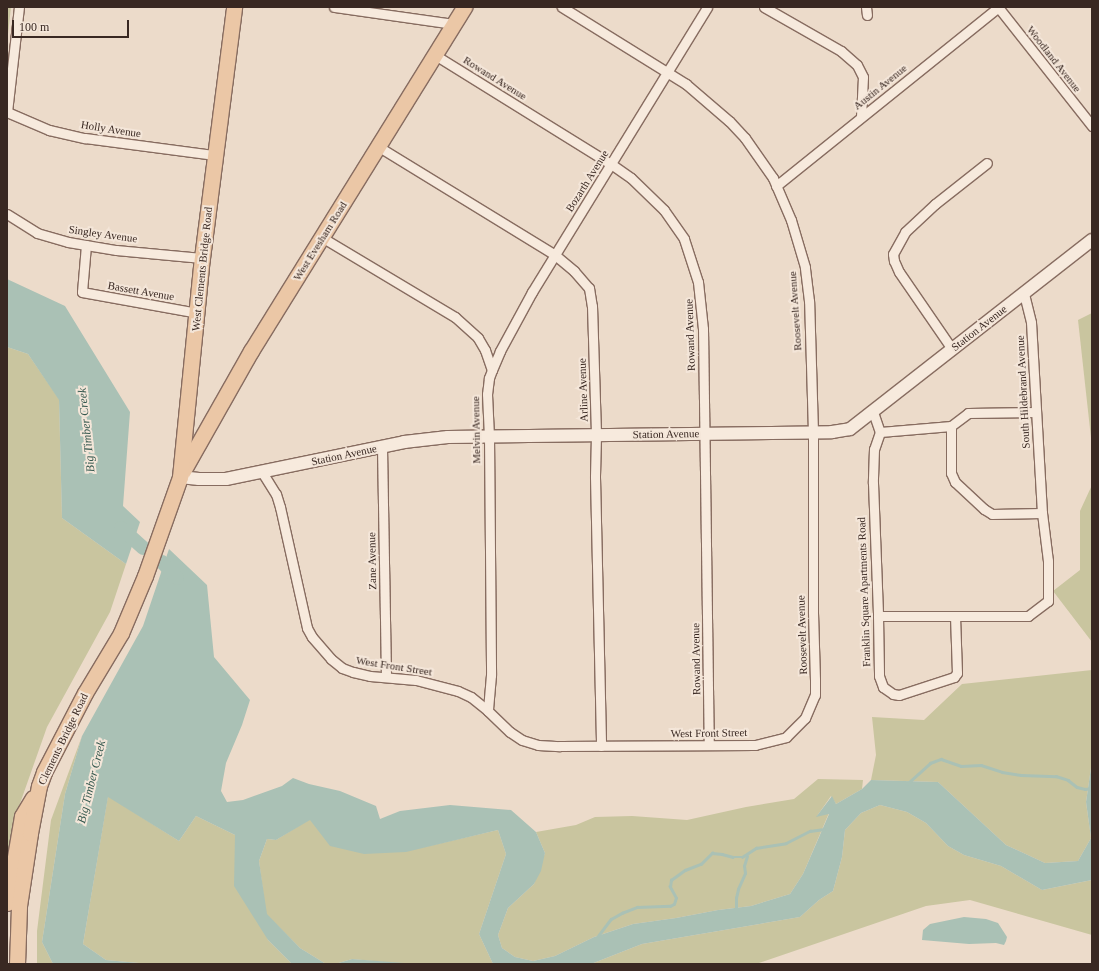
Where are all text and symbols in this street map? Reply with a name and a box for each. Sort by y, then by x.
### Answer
scale bar [14,12,131,38]
text: 100 m [19,20,49,34]
street label: Woodland Avenue [1024,23,1084,95]
street label: Rowand Avenue [461,53,529,103]
street label: Austin Avenue [850,61,910,113]
street label: Holly Avenue [80,118,142,140]
street label: Bozarth Avenue [563,147,611,215]
street label: West Evesham Road [290,199,350,283]
street label: West Clements Bridge Road [189,206,215,332]
street label: Singley Avenue [68,223,138,245]
street label: Roosevelt Avenue [786,271,804,351]
street label: Bassett Avenue [106,279,176,303]
street label: Rowand Avenue [682,298,698,372]
street label: Station Avenue [948,302,1010,354]
street label: South Hildebrand Avenue [1013,335,1033,449]
street label: Arline Avenue [575,358,591,422]
water label: Big Timber Creek [75,387,99,473]
street label: Melvin Avenue [469,396,483,464]
street label: Station Avenue [632,427,700,441]
street label: Station Avenue [310,442,378,468]
street label: Franklin Square Apartments Road [855,517,873,667]
street label: Zane Avenue [365,532,379,590]
street label: Roosevelt Avenue [794,595,810,675]
street label: Rowand Avenue [689,622,703,696]
street label: West Front Street [355,653,433,679]
street label: Clements Bridge Road [35,691,91,787]
street label: West Front Street [671,726,747,740]
water label: Big Timber Creek [75,739,109,825]

